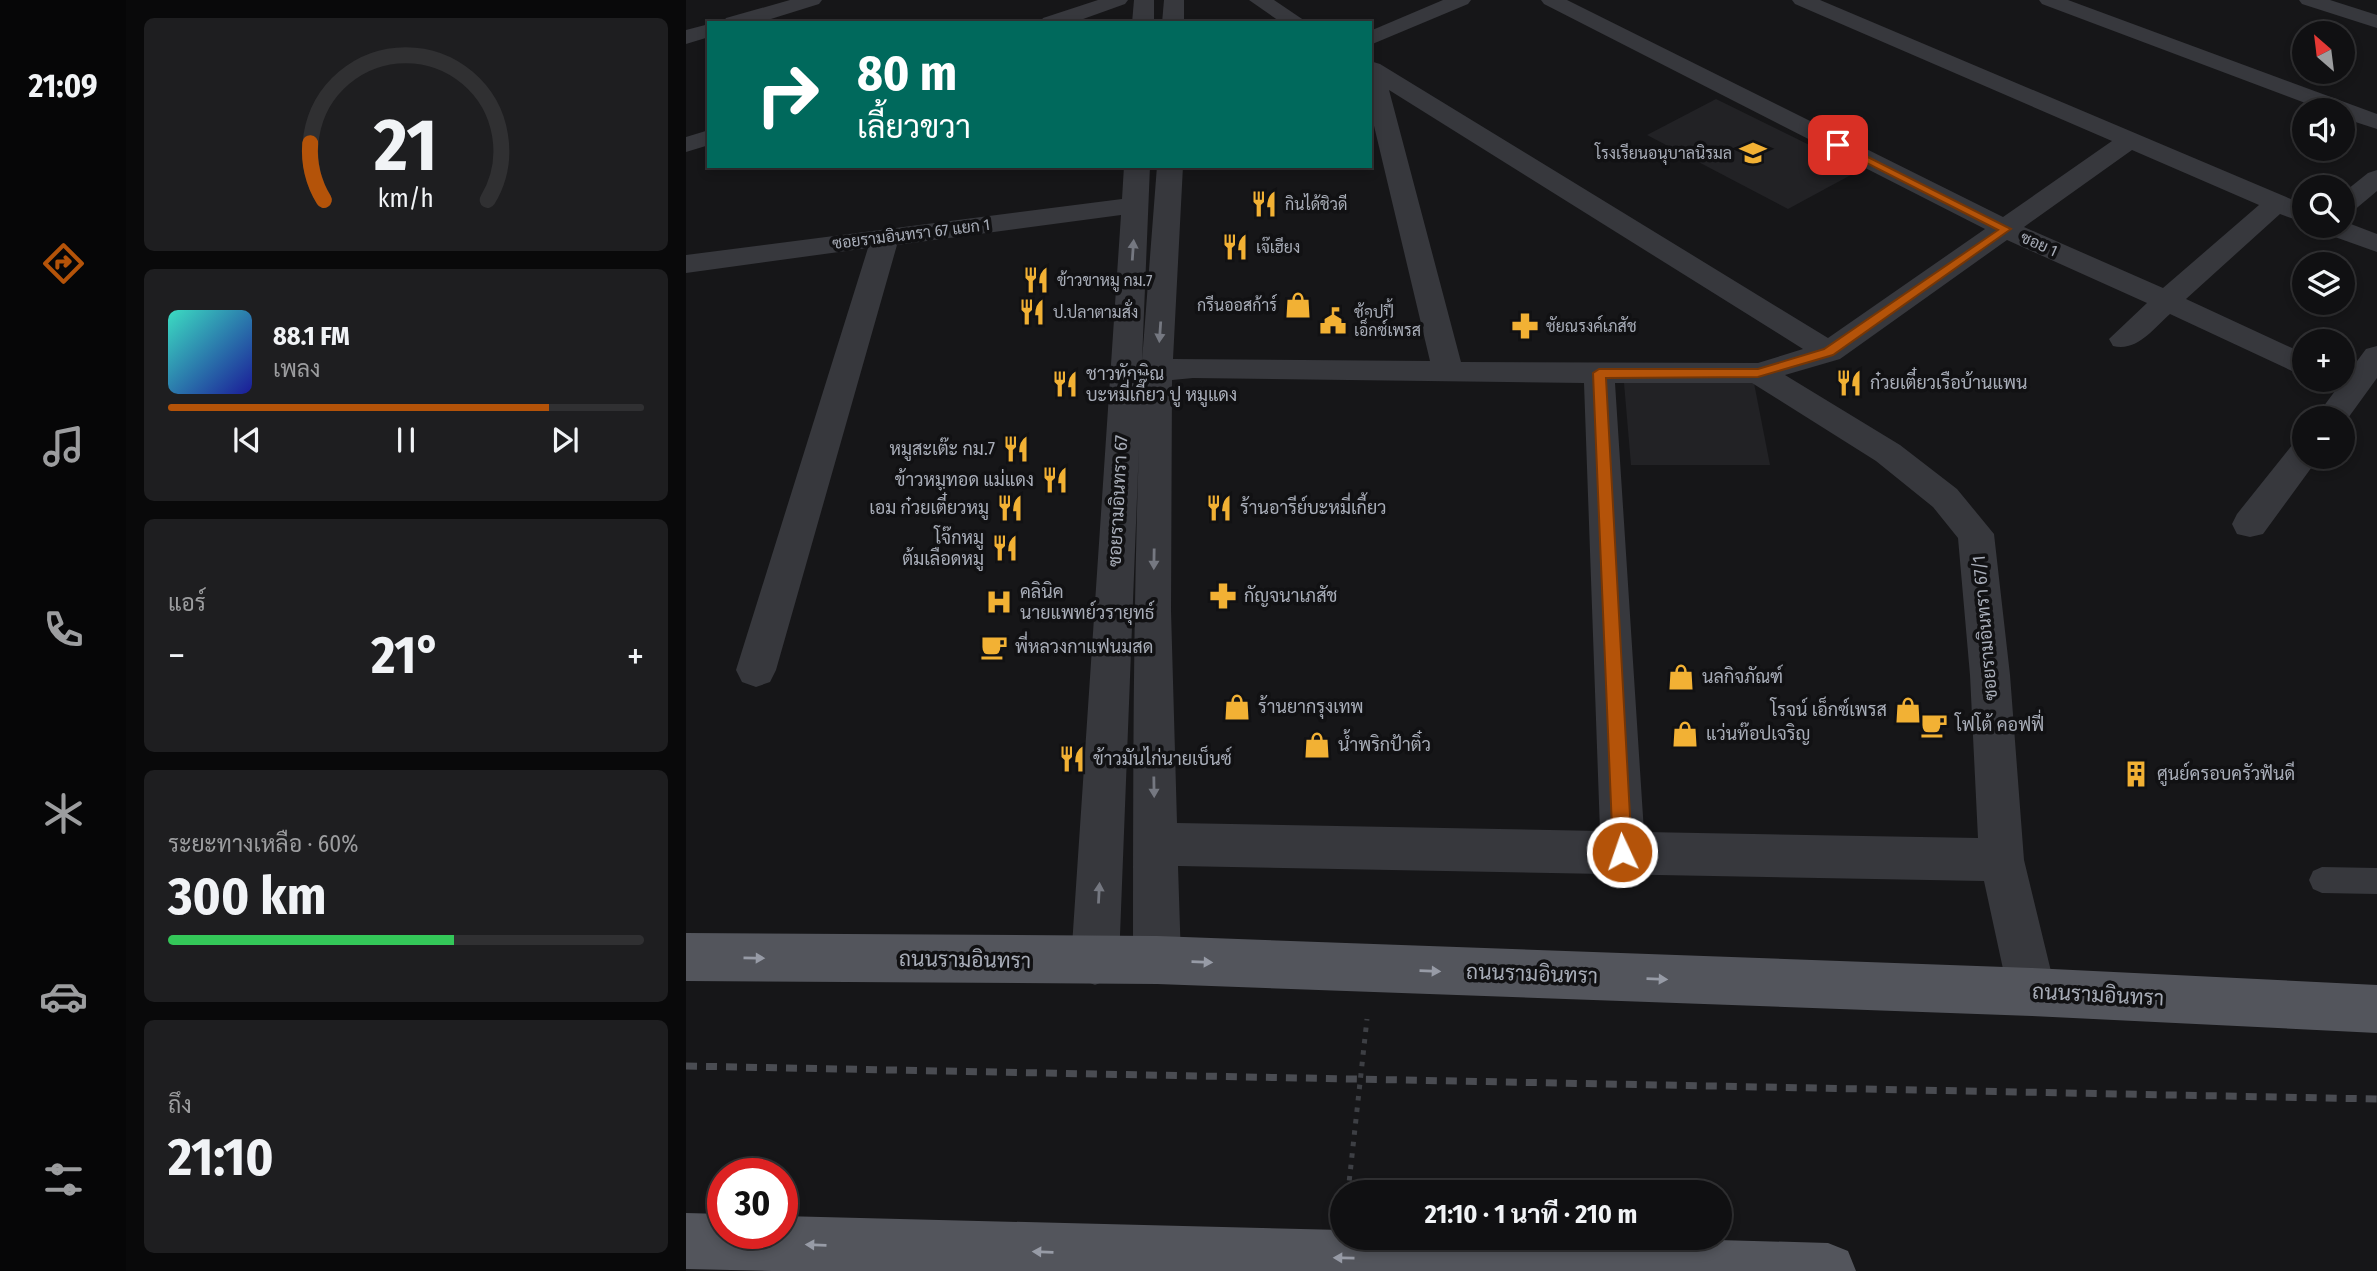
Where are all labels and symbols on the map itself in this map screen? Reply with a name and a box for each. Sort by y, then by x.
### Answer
north arrow [2292,21,2356,84]
pin [1808,115,1868,175]
school or university icon: โรงเรียนอนุบาลนิรมล [1738,138,1768,168]
place label: โรงเรียนอนุบาลนิรมล [1594,142,1732,165]
restaurant icon: กินได้ชิวดี [1249,189,1279,219]
place label: กินได้ชิวดี [1285,193,1347,214]
street label: ซอยรามอินทรา 67 แยก 1 [831,215,991,253]
street label: ซอย 1 [2018,228,2060,260]
restaurant icon: เจ๊เฮียง [1220,232,1250,262]
place label: เจ๊เฮียง [1256,236,1300,257]
one-way arrow [1127,238,1138,260]
restaurant icon: ข้าวขาหมู กม.7 [1021,265,1051,295]
place label: ข้าวขาหมู กม.7 [1057,270,1153,292]
shop icon: กรีนออสก้าร์ [1283,290,1313,320]
place label: กรีนออสก้าร์ [1197,293,1277,315]
restaurant icon: ป.ปลาตามสั่ง [1017,297,1047,327]
place label: ป.ปลาตามสั่ง [1053,298,1138,322]
place label: ช้อปปี้ เอ็กซ์เพรส [1354,298,1421,340]
public building icon: ช้อปปี้ เอ็กซ์เพรส [1318,306,1348,336]
pharmacy icon: ชัยณรงค์เภสัช [1510,311,1540,341]
place label: ชัยณรงค์เภสัช [1546,314,1637,336]
one-way arrow [1154,321,1165,343]
place label: ชาวทักษิณ บะหมี่เกี๊ยว ปู หมูแดง [1086,363,1237,408]
place label: ก๋วยเตี๋ยวเรือบ้านแพน [1870,367,2027,394]
restaurant icon: ก๋วยเตี๋ยวเรือบ้านแพน [1834,368,1864,398]
restaurant icon: ชาวทักษิณ บะหมี่เกี๊ยว ปู หมูแดง [1050,369,1080,399]
restaurant icon: หมูสะเต๊ะ กม.7 [1001,434,1031,464]
street label: ซอยรามอินทรา 67 [1104,435,1132,567]
place label: หมูสะเต๊ะ กม.7 [890,437,995,462]
restaurant icon: ข้าวหมูทอด แม่แดง [1040,465,1070,495]
place label: ข้าวหมูทอด แม่แดง [895,468,1034,493]
place label: เอม ก๋วยเตี๋ยวหมู [869,492,989,521]
place label: ร้านอารีย์บะหมี่เกี้ยว [1240,492,1386,519]
restaurant icon: เอม ก๋วยเตี๋ยวหมู [995,493,1025,523]
restaurant icon: ร้านอารีย์บะหมี่เกี้ยว [1204,493,1234,523]
place label: โจ๊กหมู ต้มเลือดหมู [902,525,984,572]
restaurant icon: โจ๊กหมู ต้มเลือดหมู [990,533,1020,563]
one-way arrow [1148,549,1159,571]
street label: ซอยรามอินทรา 67/1 [1968,555,2002,701]
place label: คลินิค นายแพทย์วรายุทธ์ [1020,581,1155,625]
pharmacy icon: กัญจนาเภสัช [1208,581,1238,611]
place label: กัญจนาเภสัช [1244,585,1338,607]
hospital icon: คลินิค นายแพทย์วรายุทธ์ [984,587,1014,617]
place label: พี่หลวงกาแฟนมสด [1015,631,1153,658]
cafe icon: พี่หลวงกาแฟนมสด [979,632,1009,662]
shop icon: นลกิจภัณฑ์ [1666,662,1696,692]
place label: นลกิจภัณฑ์ [1702,664,1783,688]
shop icon: ร้านยากรุงเทพ [1222,692,1252,722]
place label: ร้านยากรุงเทพ [1258,695,1364,719]
shop icon: โรจน์ เอ็กซ์เพรส [1893,695,1923,725]
place label: โรจน์ เอ็กซ์เพรส [1769,696,1887,721]
place label: โฟโต้ คอฟฟี่ [1954,709,2044,736]
cafe icon: โฟโต้ คอฟฟี่ [1919,710,1949,740]
shop icon: แว่นท๊อปเจริญ [1670,719,1700,749]
place label: แว่นท๊อปเจริญ [1706,722,1811,745]
place label: น้ำพริกป้าติ๋ว [1338,729,1431,756]
shop icon: น้ำพริกป้าติ๋ว [1302,730,1332,760]
restaurant icon: ข้าวมันไก่นายเบ็นซ์ [1057,744,1087,774]
place label: ข้าวมันไก่นายเบ็นซ์ [1093,745,1232,770]
building icon: ศูนย์ครอบครัวฟันดี [2121,759,2151,789]
place label: ศูนย์ครอบครัวฟันดี [2157,761,2295,787]
one-way arrow [1149,776,1160,798]
position arrow [1585,815,1659,889]
one-way arrow [1093,881,1104,903]
street label: ถนนรามอินทรา [899,946,1031,974]
one-way arrow [743,952,765,964]
one-way arrow [1191,956,1213,967]
street label: ถนนรามอินทรา [1466,959,1598,989]
one-way arrow [1419,965,1441,977]
one-way arrow [1646,973,1668,984]
street label: ถนนรามอินทรา [2031,979,2165,1011]
speed limit sign: 30 [707,1158,798,1249]
one-way arrow [804,1239,826,1251]
one-way arrow [1032,1246,1054,1258]
one-way arrow [1333,1252,1355,1264]

